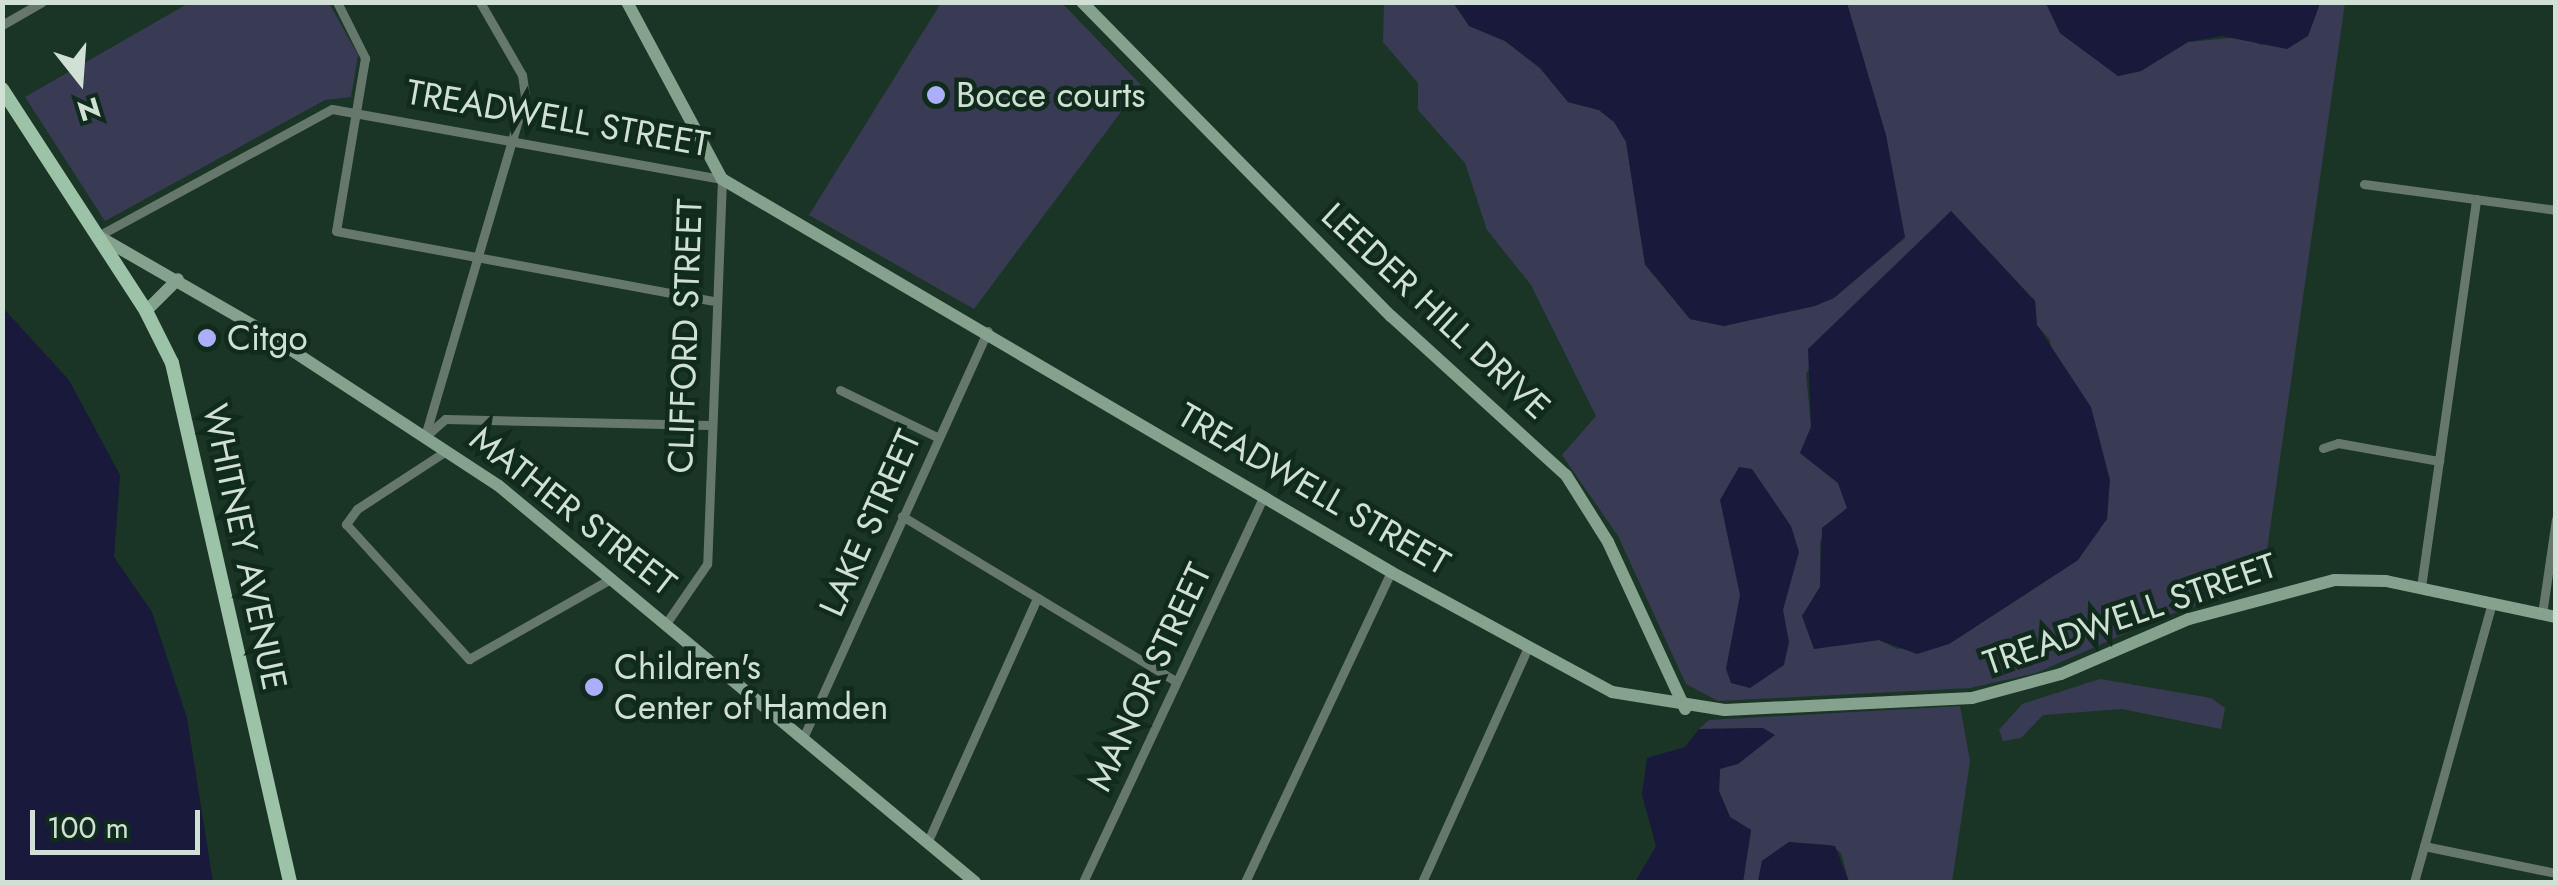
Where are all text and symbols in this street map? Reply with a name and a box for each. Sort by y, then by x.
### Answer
north arrow [30,30,130,130]
street label: TREADWELL STREET [403,71,713,165]
place label: Bocce courts [956,74,1145,116]
marker: Bocce courts [925,84,947,106]
text: N [72,86,106,132]
street label: LEEDER HILL DRIVE [1313,194,1559,428]
street label: CLIFFORD STREET [659,198,711,474]
place label: Citgo [227,317,308,359]
marker: Citgo [196,327,218,349]
street label: TREADWELL STREET [1171,394,1457,584]
street label: WHITNEY AVENUE [194,400,296,694]
street label: MATHER STREET [462,418,684,604]
street label: LAKE STREET [810,423,930,623]
street label: TREADWELL STREET [1978,544,2282,684]
street label: MANOR STREET [1078,557,1220,797]
place label: Children's Center of Hamden [614,646,888,728]
marker: Children's Center of Hamden [583,676,605,698]
scale bar [35,790,205,852]
text: 100 m [47,806,129,849]

